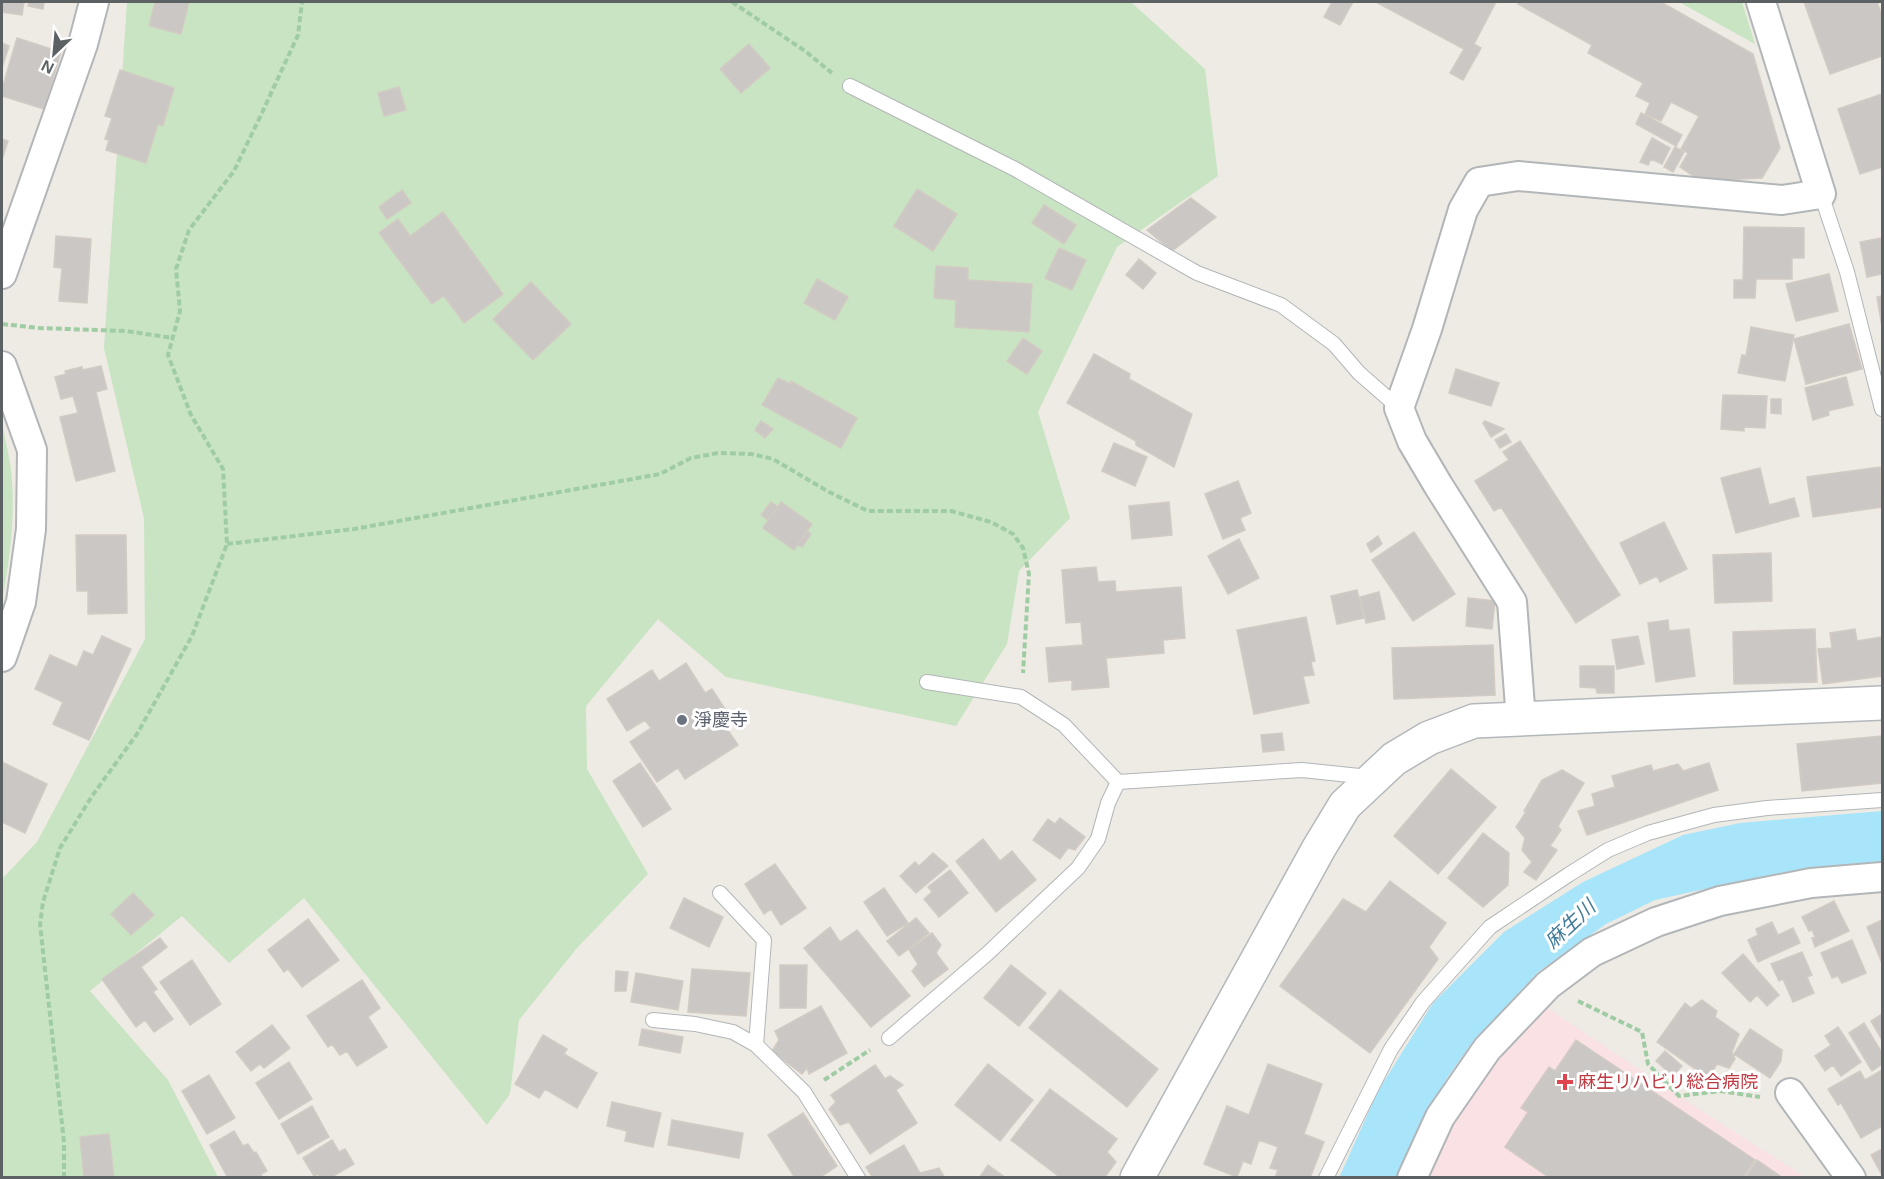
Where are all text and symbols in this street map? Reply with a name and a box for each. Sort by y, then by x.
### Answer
north arrow [24,24,84,84]
text: N [39,57,57,77]
place label: 淨慶寺 [694,710,748,730]
marker: 淨慶寺 [675,713,689,727]
water label: 麻生川 [1541,894,1601,953]
place label: 麻生リハビリ総合病院 [1578,1072,1758,1092]
marker: 麻生リハビリ総合病院 [1556,1073,1574,1091]

